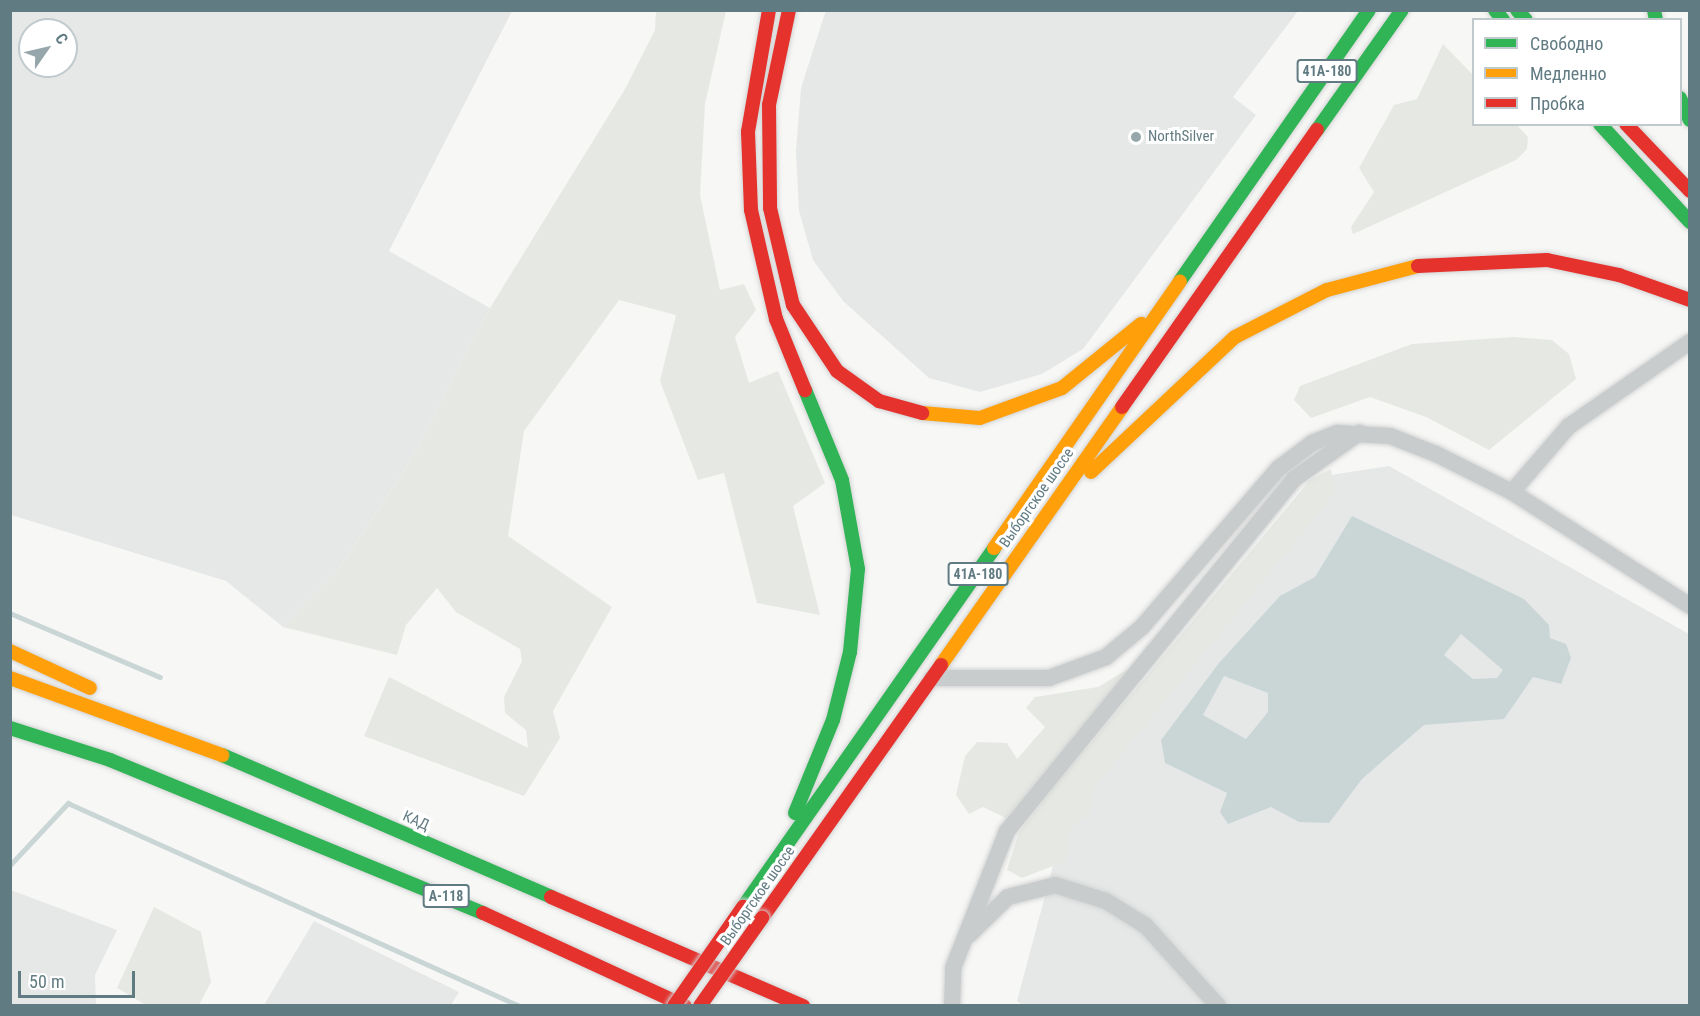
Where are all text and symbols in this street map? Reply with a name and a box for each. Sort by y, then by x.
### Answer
north arrow [18,18,78,78]
legend [1472,18,1682,126]
text: С [51,30,72,48]
text: Свободно [1530,33,1603,54]
road number: 41А-180 [1296,60,1358,82]
text: Медленно [1530,63,1607,84]
text: Пробка [1530,93,1585,114]
place label: NorthSilver [1148,128,1214,146]
marker: NorthSilver [1129,130,1143,144]
street label: Выборгское шоссе [996,445,1078,551]
road number: 41А-180 [946,563,1010,585]
street label: КАД [400,807,432,835]
street label: Выборгское шоссе [717,843,799,949]
road number: А-118 [422,885,470,907]
scale bar [21,959,138,997]
text: 50 m [29,971,64,992]

